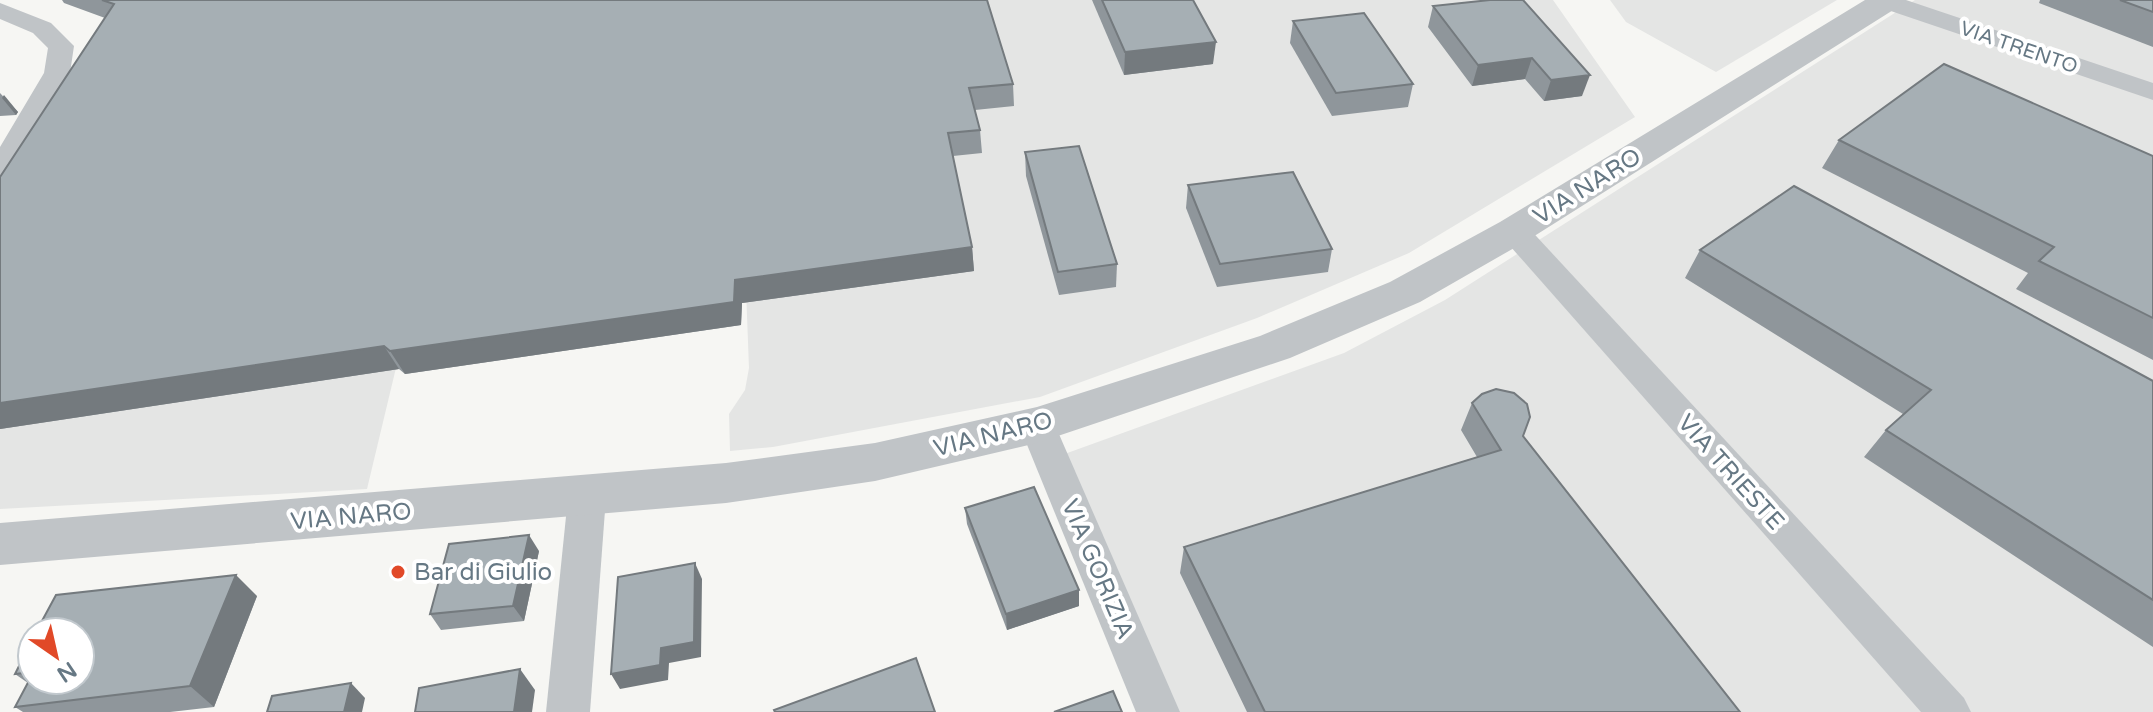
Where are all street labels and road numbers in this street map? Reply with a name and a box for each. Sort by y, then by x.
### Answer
street label: VIA TRENTO [1957,17,2081,79]
street label: VIA NARO [1528,142,1646,231]
street label: VIA NARO [931,406,1056,463]
street label: VIA TRIESTE [1671,409,1790,536]
street label: VIA GORIZIA [1055,495,1140,644]
street label: VIA NARO [289,497,413,536]

